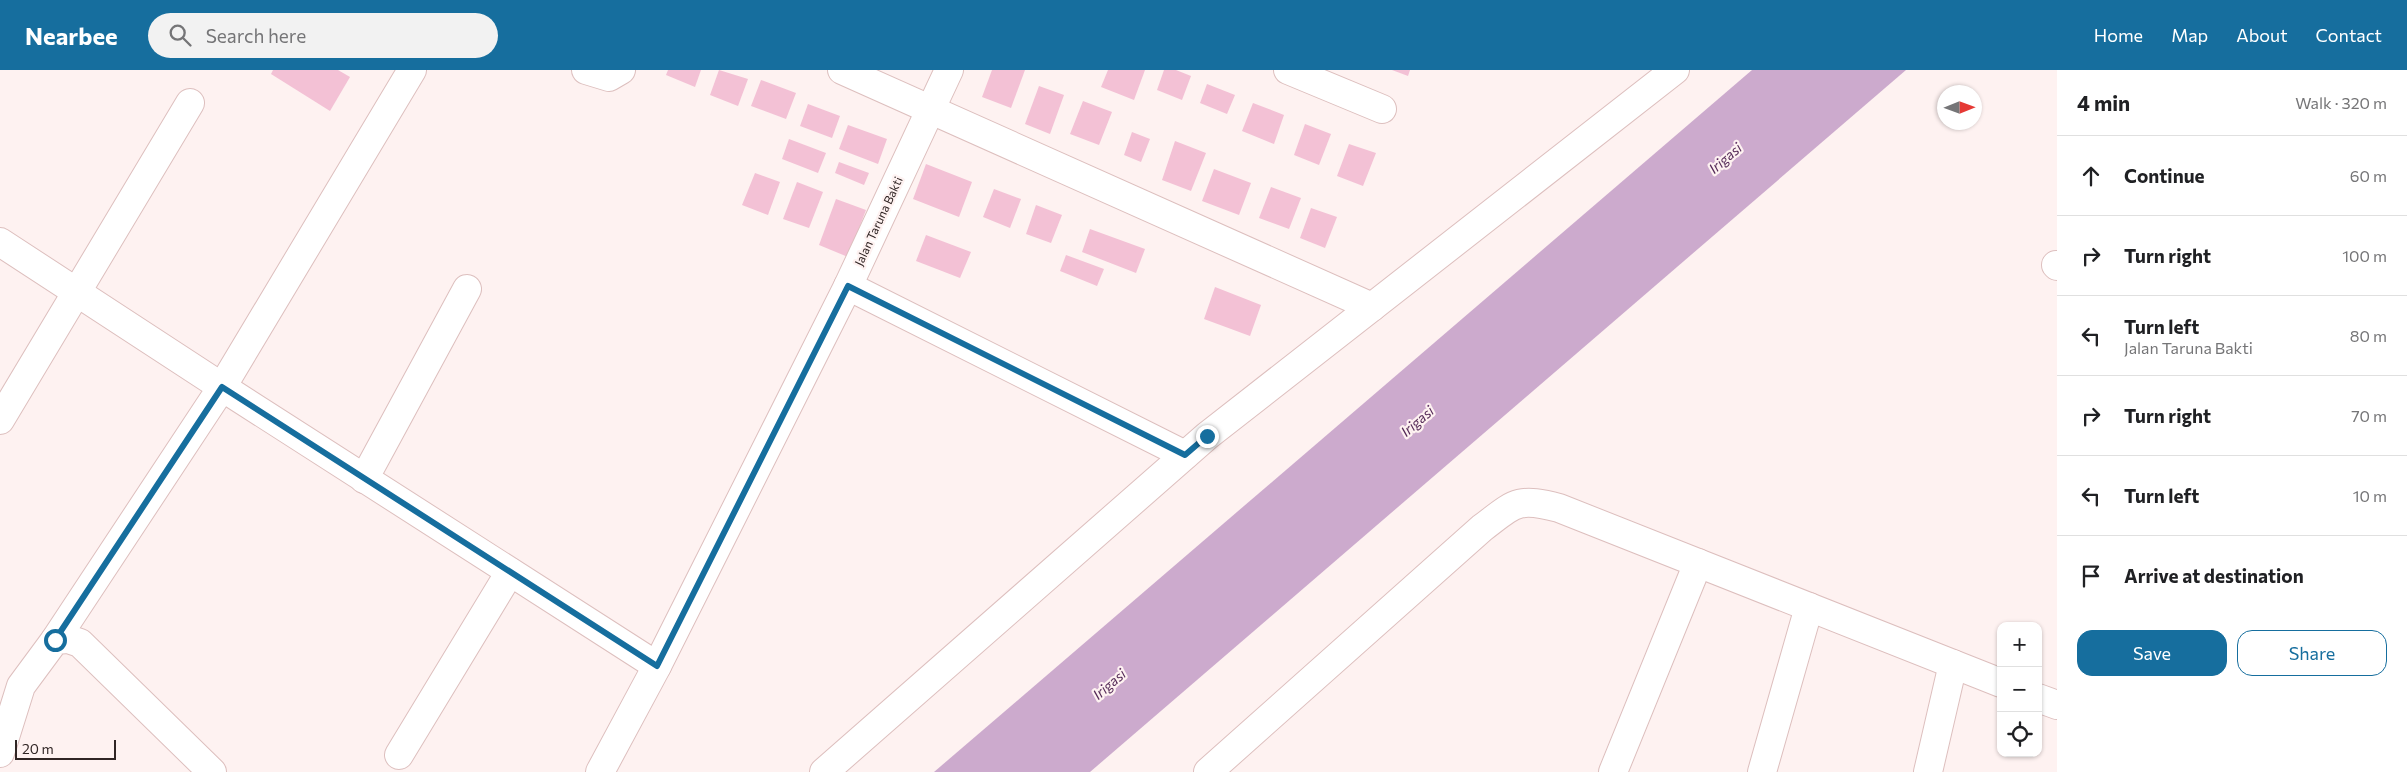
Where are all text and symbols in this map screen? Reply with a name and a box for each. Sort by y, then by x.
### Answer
search box [148,13,498,58]
text: Nearbee [25,21,118,50]
icon: search [166,21,194,49]
text: Search here [206,24,306,47]
text: Home [2094,24,2143,46]
text: Map [2171,24,2208,46]
text: About [2236,24,2288,46]
text: Contact [2316,24,2382,46]
north arrow [1937,85,1982,130]
text: 4 min [2077,90,2130,115]
text: Walk · 320 m [2295,93,2387,112]
water label: Irigasi [1705,139,1745,177]
icon: ahead [2077,162,2105,190]
text: Continue [2124,164,2204,187]
text: 60 m [2350,166,2387,185]
street label: Jalan Taruna Bakti [851,174,906,268]
icon: right [2077,242,2105,270]
text: Turn right [2124,244,2211,267]
text: 100 m [2342,246,2387,265]
text: Turn left [2124,315,2199,338]
icon: left [2077,322,2105,350]
text: 80 m [2350,326,2387,345]
text: Jalan Taruna Bakti [2124,338,2253,357]
water label: Irigasi [1397,402,1437,440]
icon: right [2077,402,2105,430]
text: Turn right [2124,404,2211,427]
text: 70 m [2351,406,2387,425]
route end [1196,425,1219,448]
icon: left [2077,482,2105,510]
text: Turn left [2124,484,2199,507]
text: 10 m [2353,486,2387,505]
icon: arrive [2077,562,2105,590]
text: Arrive at destination [2124,564,2304,587]
map controls [1997,622,2042,757]
button: + [1997,622,2042,667]
route start [44,629,67,652]
button: Save [2077,630,2227,676]
button: Share [2237,630,2387,676]
water label: Irigasi [1089,665,1129,703]
button: − [1997,667,2042,712]
button: locate [1997,712,2042,757]
scale bar [15,737,116,760]
text: 20 m [22,740,54,757]

